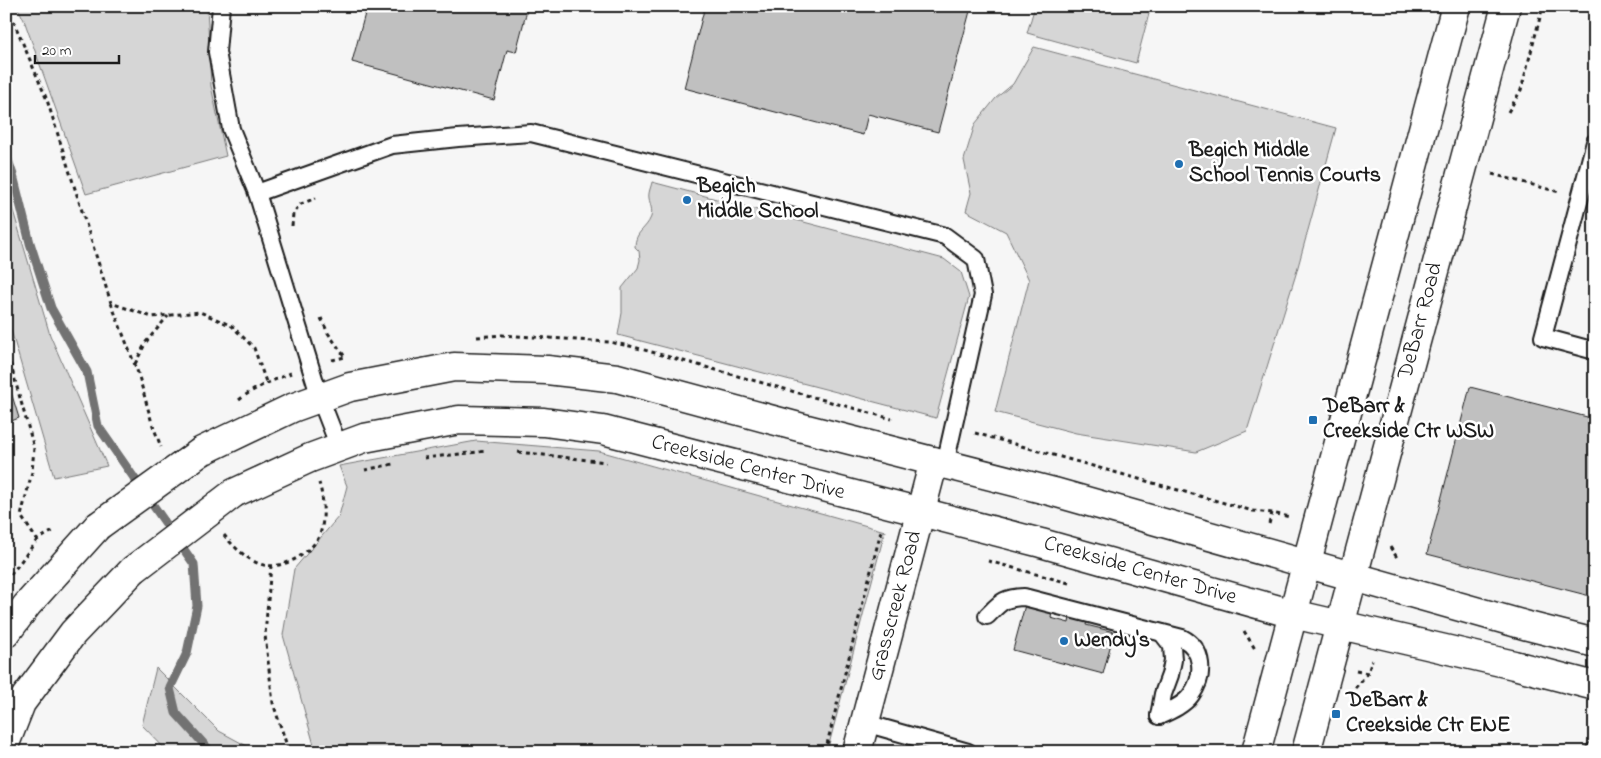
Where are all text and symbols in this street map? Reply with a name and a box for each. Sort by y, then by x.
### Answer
scale bar [35,32,119,64]
text: 20 m [42,40,72,62]
place label: Begich Middle School Tennis Courts [1188,135,1381,192]
marker: Begich Middle School Tennis Courts [1173,158,1185,170]
place label: Begich Middle School [696,171,819,228]
marker: Begich Middle School [681,194,693,206]
street label: DeBarr Road [1390,259,1452,384]
place label: DeBarr & Creekside Ctr WSW [1322,391,1494,448]
marker: DeBarr & Creekside Ctr WSW [1307,414,1319,426]
street label: Creekside Center Drive [648,427,849,509]
street label: Grasscreek Road [861,527,931,685]
street label: Creekside Center Drive [1040,528,1240,614]
place label: Wendy's [1074,625,1150,658]
marker: Wendy's [1058,635,1070,647]
place label: DeBarr & Creekside Ctr ENE [1345,685,1510,742]
marker: DeBarr & Creekside Ctr ENE [1330,708,1342,720]

